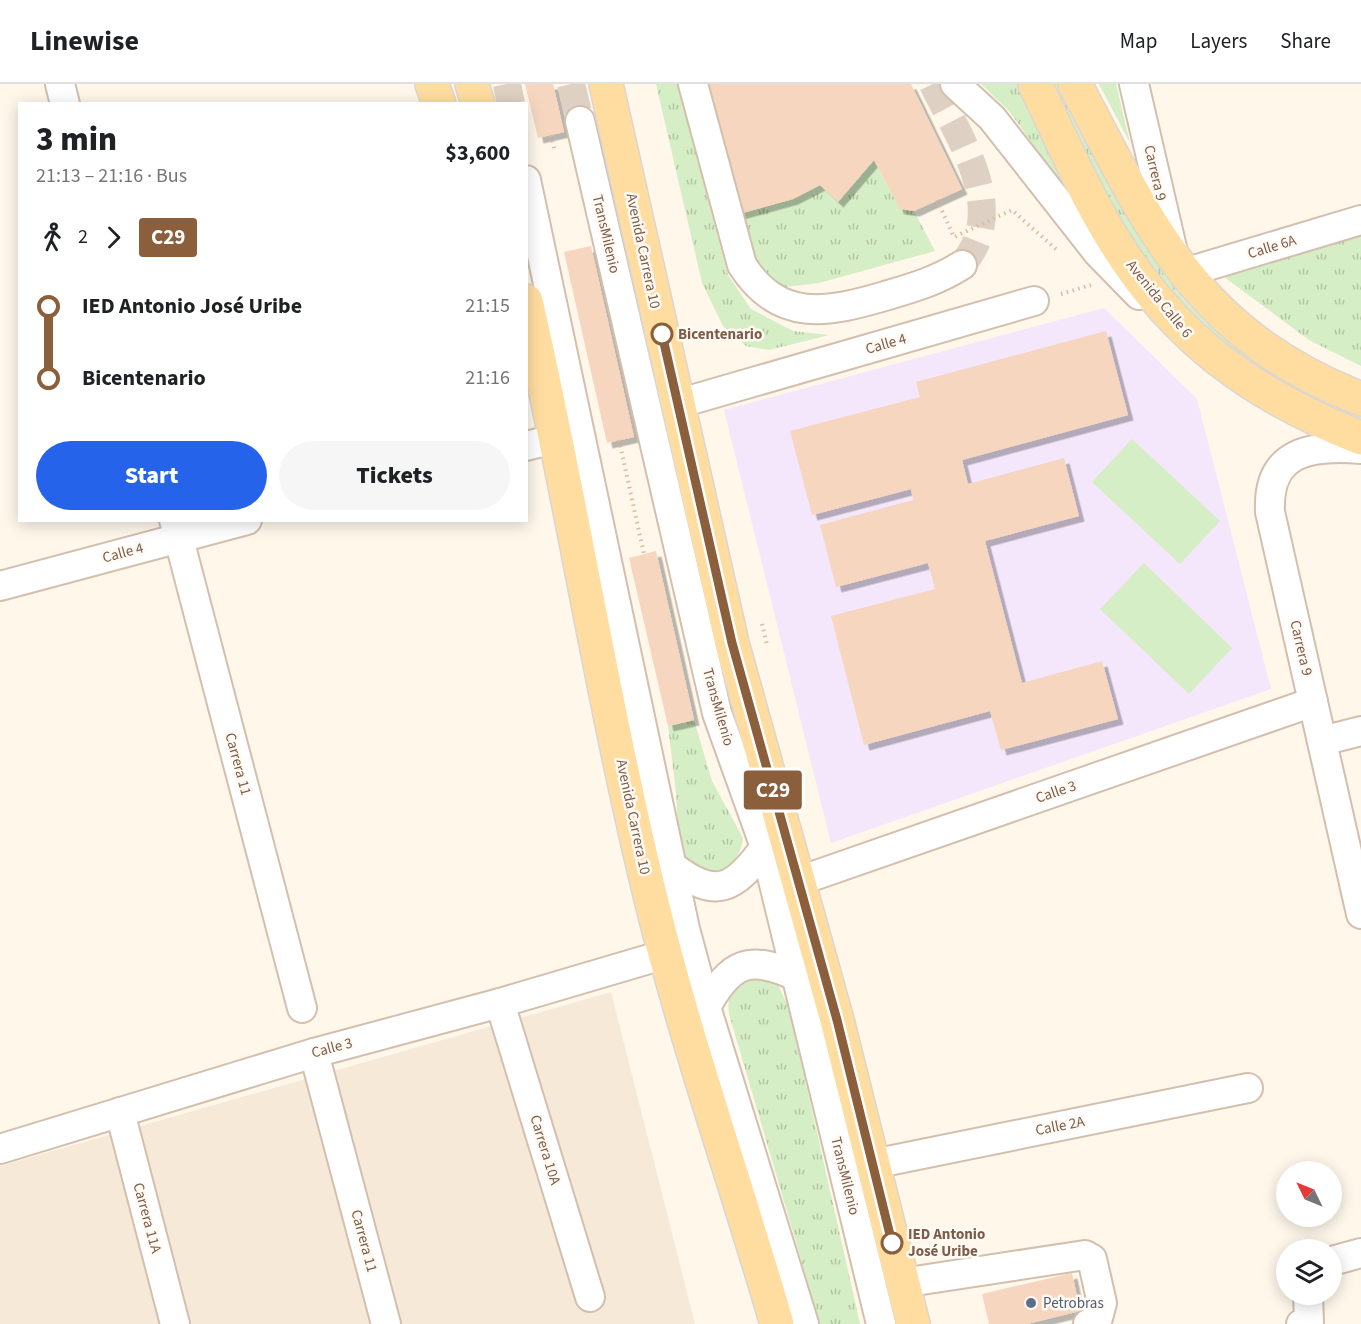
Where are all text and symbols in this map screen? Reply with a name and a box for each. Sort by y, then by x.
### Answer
text: Linewise [30,21,139,61]
text: Map [1120,26,1157,56]
text: Layers [1190,26,1247,56]
text: Share [1280,26,1331,56]
text: 3 min [36,116,117,163]
text: $3,600 [445,137,510,169]
street label: Carrera 9 [1138,143,1172,203]
text: 21:13 – 21:16 · Bus [36,162,187,190]
street label: Avenida Carrera 10 [621,191,665,311]
street label: TransMilenio [587,193,625,275]
icon: walk [36,221,69,254]
icon: forward [97,221,130,254]
text: C29 [151,222,185,252]
text: 2 [78,223,88,251]
street label: Calle 6A [1245,229,1300,264]
street label: Avenida Calle 6 [1121,256,1197,342]
text: IED Antonio José Uribe [82,290,302,322]
text: 21:15 [465,292,510,320]
marker: Bicentenario [651,323,673,345]
place label: Bicentenario [678,324,762,345]
street label: Calle 4 [863,328,909,360]
text: Bicentenario [82,362,206,394]
text: 21:16 [465,364,510,392]
button: Start [36,441,267,510]
button: Tickets [279,441,510,510]
street label: Calle 4 [100,537,146,569]
street label: Carrera 9 [1284,618,1318,678]
street label: TransMilenio [697,666,739,748]
street label: Carrera 11 [220,730,256,798]
street label: Avenida Carrera 10 [611,757,655,877]
line badge: C29 [738,770,808,810]
text: C29 [756,775,790,805]
street label: Calle 3 [1033,775,1079,809]
street label: Calle 3 [309,1032,355,1064]
street label: Calle 2A [1034,1111,1087,1141]
street label: Carrera 10A [524,1112,566,1188]
street label: TransMilenio [825,1135,865,1217]
north arrow [1276,1161,1342,1227]
map controls [1276,1161,1342,1305]
street label: Carrera 11A [128,1180,167,1256]
street label: Carrera 11 [346,1207,382,1275]
place label: IED Antonio José Uribe [908,1224,985,1262]
marker: IED Antonio José Uribe [881,1232,903,1254]
button: layers [1276,1239,1342,1305]
place label: Petrobras [1043,1293,1104,1314]
marker: Petrobras [1024,1296,1038,1310]

